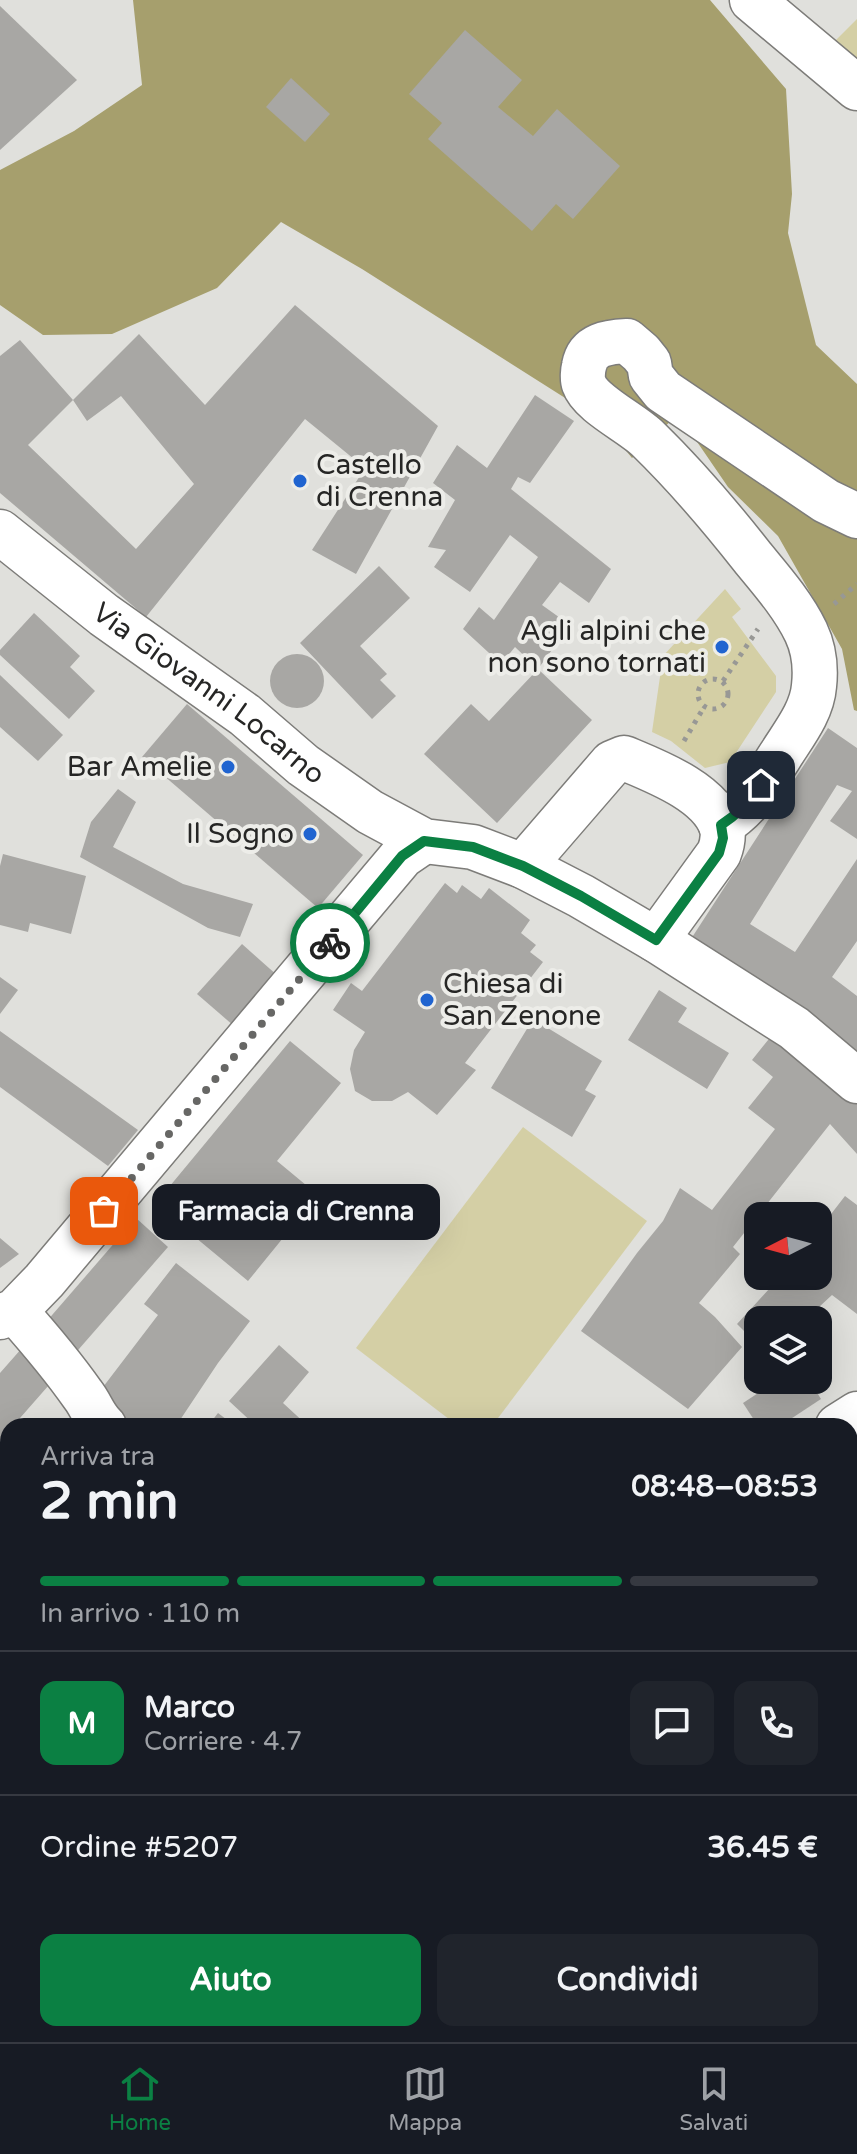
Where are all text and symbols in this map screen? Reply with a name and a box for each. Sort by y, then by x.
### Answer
place label: Castello di Crenna [316,448,443,514]
marker: Castello di Crenna [291,472,309,490]
street label: Via Giovanni Locarno [86,596,331,792]
place label: Agli alpini che non sono tornati [487,614,706,680]
marker: Agli alpini che non sono tornati [713,638,731,656]
place label: Bar Amelie [67,750,212,784]
pin [727,751,795,819]
marker: Bar Amelie [219,758,237,776]
icon: home [739,763,783,807]
place label: Il Sogno [186,817,294,851]
marker: Il Sogno [301,825,319,843]
courier [290,903,370,983]
icon: bike [308,921,352,965]
place label: Chiesa di San Zenone [443,967,601,1033]
marker: Chiesa di San Zenone [418,991,436,1009]
pin [70,1177,138,1245]
callout: Farmacia di Crenna [152,1183,440,1239]
icon: bag [82,1189,126,1233]
text: Farmacia di Crenna [178,1196,414,1227]
north arrow [744,1202,832,1290]
map controls [744,1202,832,1394]
button: layers [744,1306,832,1394]
text: Arriva tra [40,1441,155,1472]
text: 08:48–08:53 [631,1468,818,1505]
text: 2 min [40,1470,179,1533]
text: In arrivo · 110 m [40,1598,240,1629]
button: chat [630,1681,714,1765]
button: phone [734,1681,818,1765]
text: Marco [144,1689,235,1726]
text: M [68,1705,96,1742]
text: Corriere · 4.7 [144,1726,302,1757]
text: Ordine #5207 [40,1829,238,1866]
text: 36.45 € [707,1829,818,1866]
button: Aiuto [40,1934,421,2026]
button: Condividi [437,1934,818,2026]
tab: Home [109,2062,171,2136]
tab: Mappa [388,2062,462,2136]
tab: Salvati [679,2062,748,2136]

